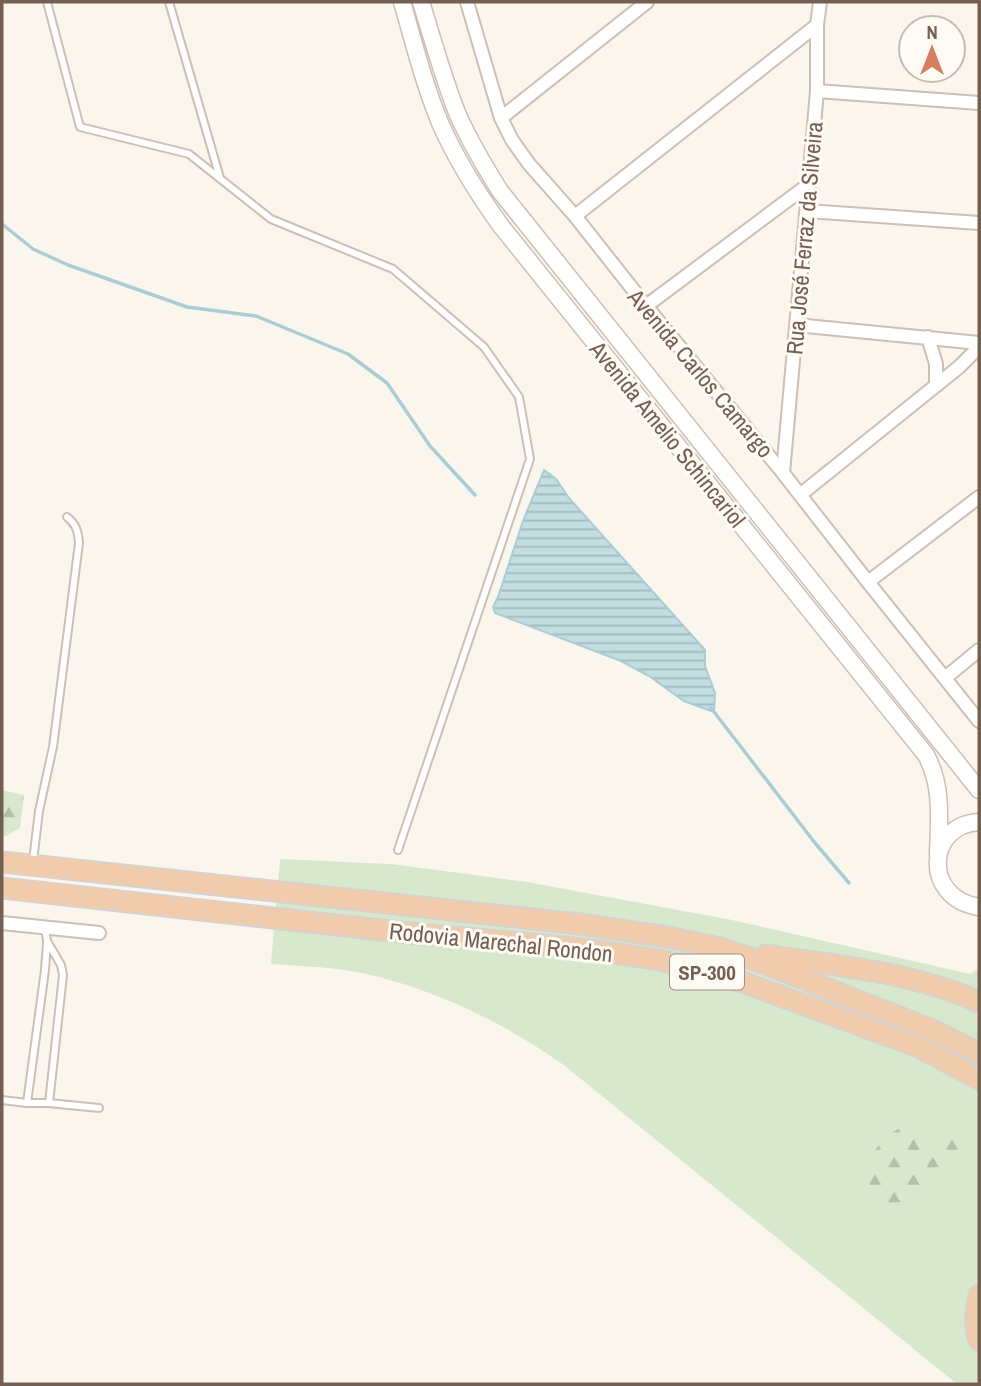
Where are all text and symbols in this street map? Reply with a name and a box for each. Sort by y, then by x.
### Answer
north arrow [897,14,967,84]
text: N [926,19,938,45]
street label: Rua José Ferraz da Silveira [778,120,830,356]
street label: Avenida Carlos Camargo [621,281,781,464]
street label: Avenida Amelio Schincariol [583,334,753,534]
street label: Rodovia Marechal Rondon [388,915,614,969]
road number: SP-300 [670,954,744,990]

